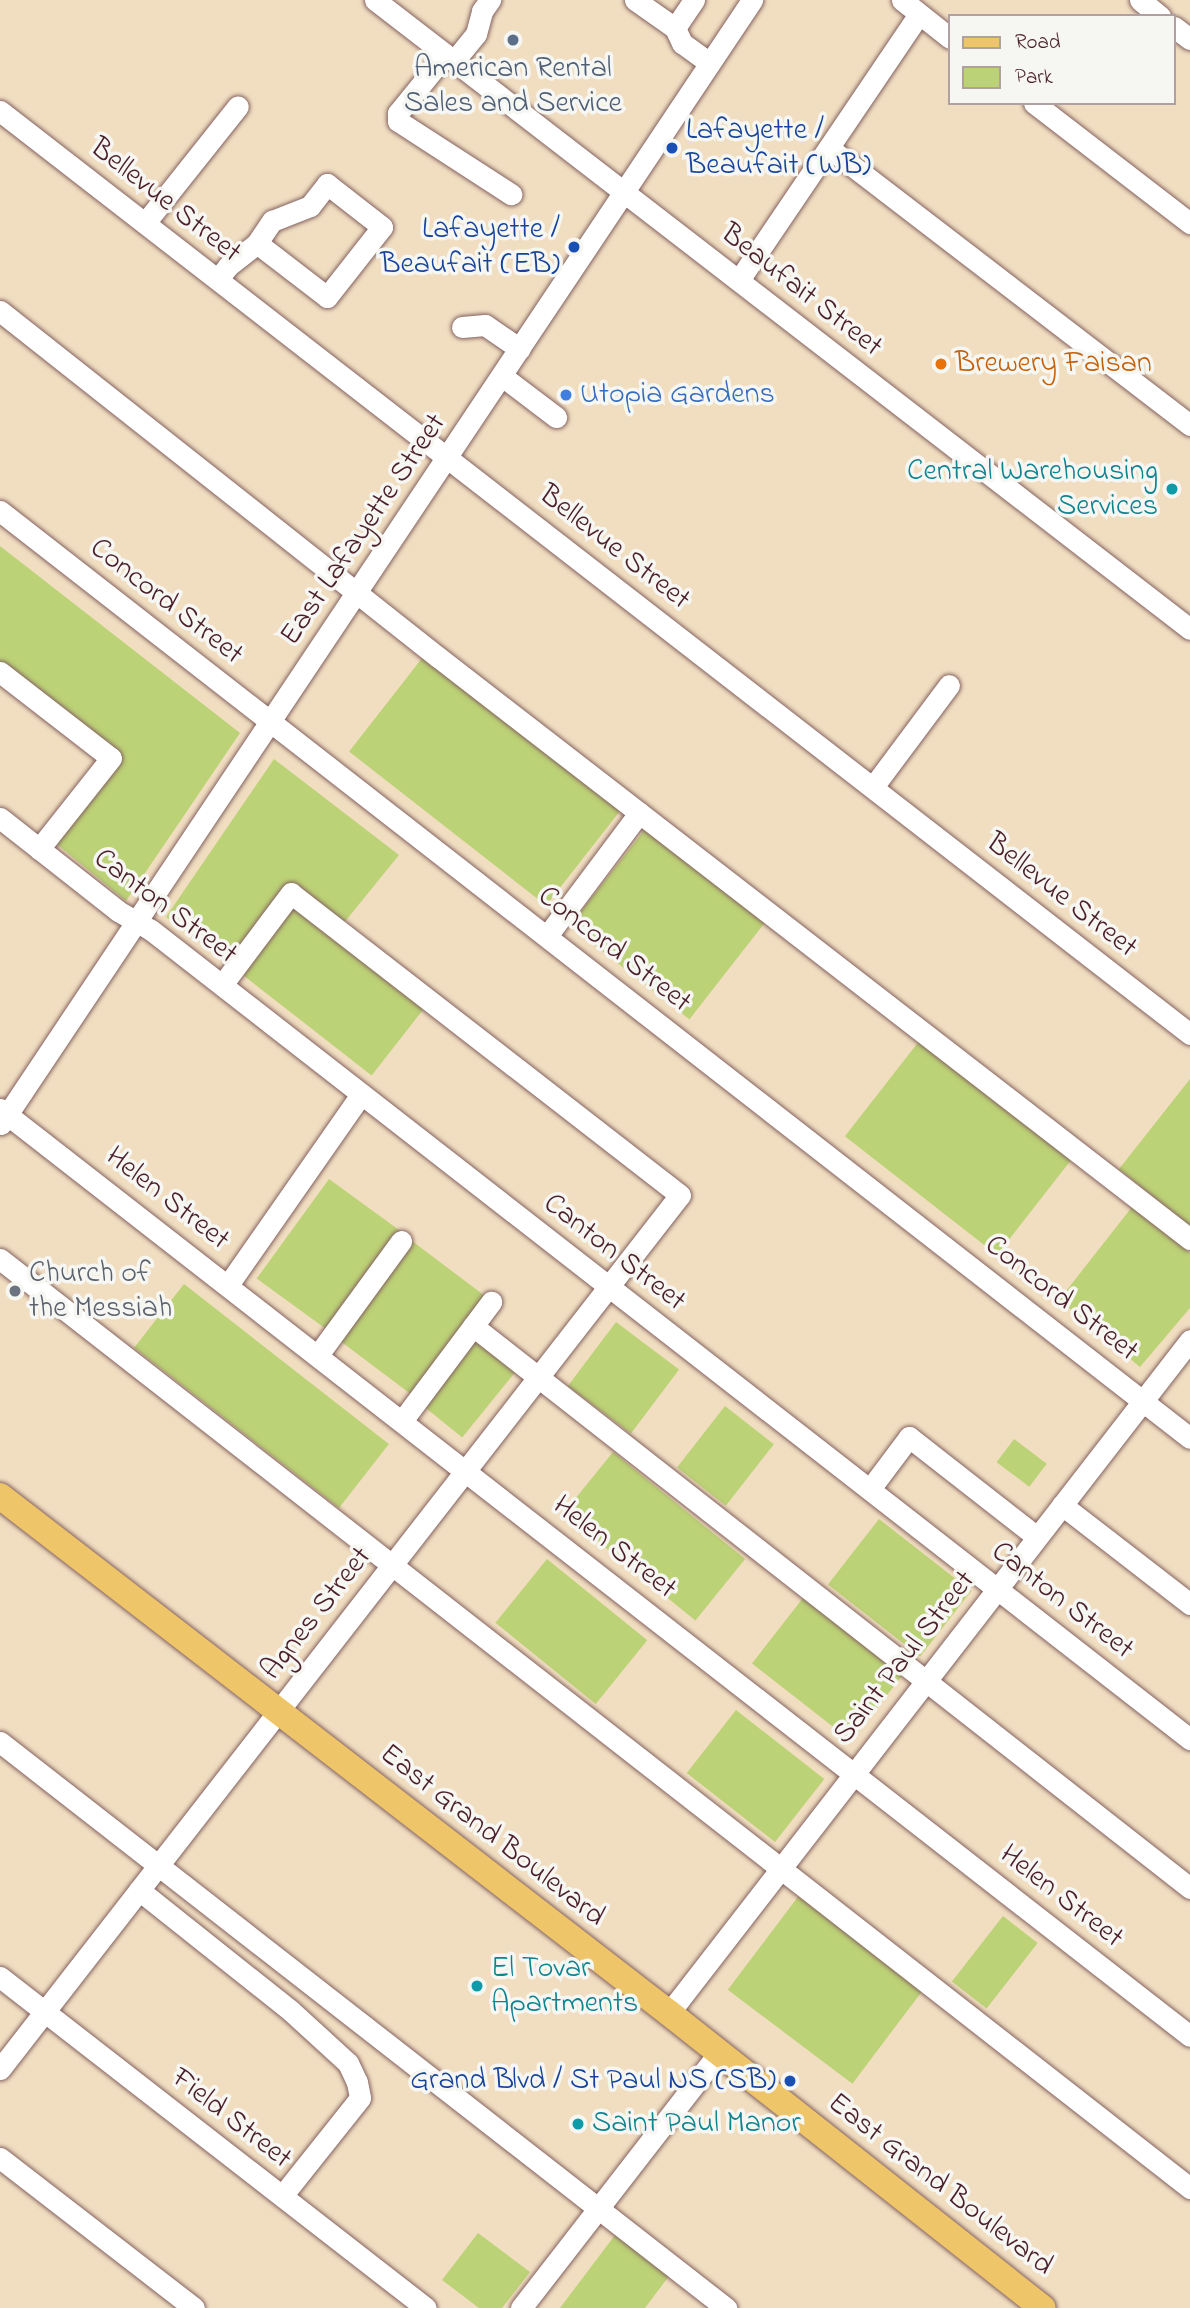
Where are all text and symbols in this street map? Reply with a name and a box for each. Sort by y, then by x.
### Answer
legend [948,14,1176,105]
text: Road [1015,28,1061,58]
marker: American Rental Sales and Service [505,32,521,48]
place label: American Rental Sales and Service [404,51,622,122]
text: Park [1015,63,1053,93]
place label: Lafayette / Beaufait (WB) [686,113,871,184]
street label: Bellevue Street [82,131,248,271]
marker: Lafayette / Beaufait (WB) [664,140,680,156]
place label: Lafayette / Beaufait (EB) [380,212,560,282]
street label: Beaufait Street [713,217,889,365]
marker: Lafayette / Beaufait (EB) [566,239,582,255]
place label: Brewery Faisan [955,346,1152,382]
marker: Brewery Faisan [933,356,949,372]
place label: Utopia Gardens [580,377,775,413]
marker: Utopia Gardens [558,387,574,403]
street label: East Lafayette Street [273,407,455,653]
place label: Central Warehousing Services [907,454,1158,524]
street label: Bellevue Street [531,478,697,618]
marker: Central Warehousing Services [1164,481,1180,497]
street label: Concord Street [82,531,250,673]
street label: Bellevue Street [978,826,1144,966]
street label: Canton Street [86,841,244,973]
street label: Concord Street [530,879,698,1021]
street label: Helen Street [98,1139,236,1259]
street label: Canton Street [536,1186,692,1320]
street label: Concord Street [977,1228,1145,1370]
place label: Church of the Messiah [29,1256,172,1326]
marker: Church of the Messiah [7,1283,23,1299]
street label: Helen Street [545,1488,683,1608]
street label: Canton Street [984,1534,1140,1668]
street label: Agnes Street [254,1540,380,1688]
street label: Saint Paul Street [826,1564,984,1752]
street label: East Grand Boulevard [372,1737,612,1935]
street label: Helen Street [992,1837,1130,1957]
place label: El Tovar Apartments [491,1951,638,2022]
marker: El Tovar Apartments [469,1978,485,1994]
street label: Field Street [163,2061,299,2177]
place label: Grand Blvd / St Paul NS (SB) [410,2063,776,2099]
marker: Grand Blvd / St Paul NS (SB) [782,2073,798,2089]
street label: East Grand Boulevard [820,2086,1060,2284]
place label: Saint Paul Manor [592,2106,801,2142]
marker: Saint Paul Manor [570,2116,586,2132]

